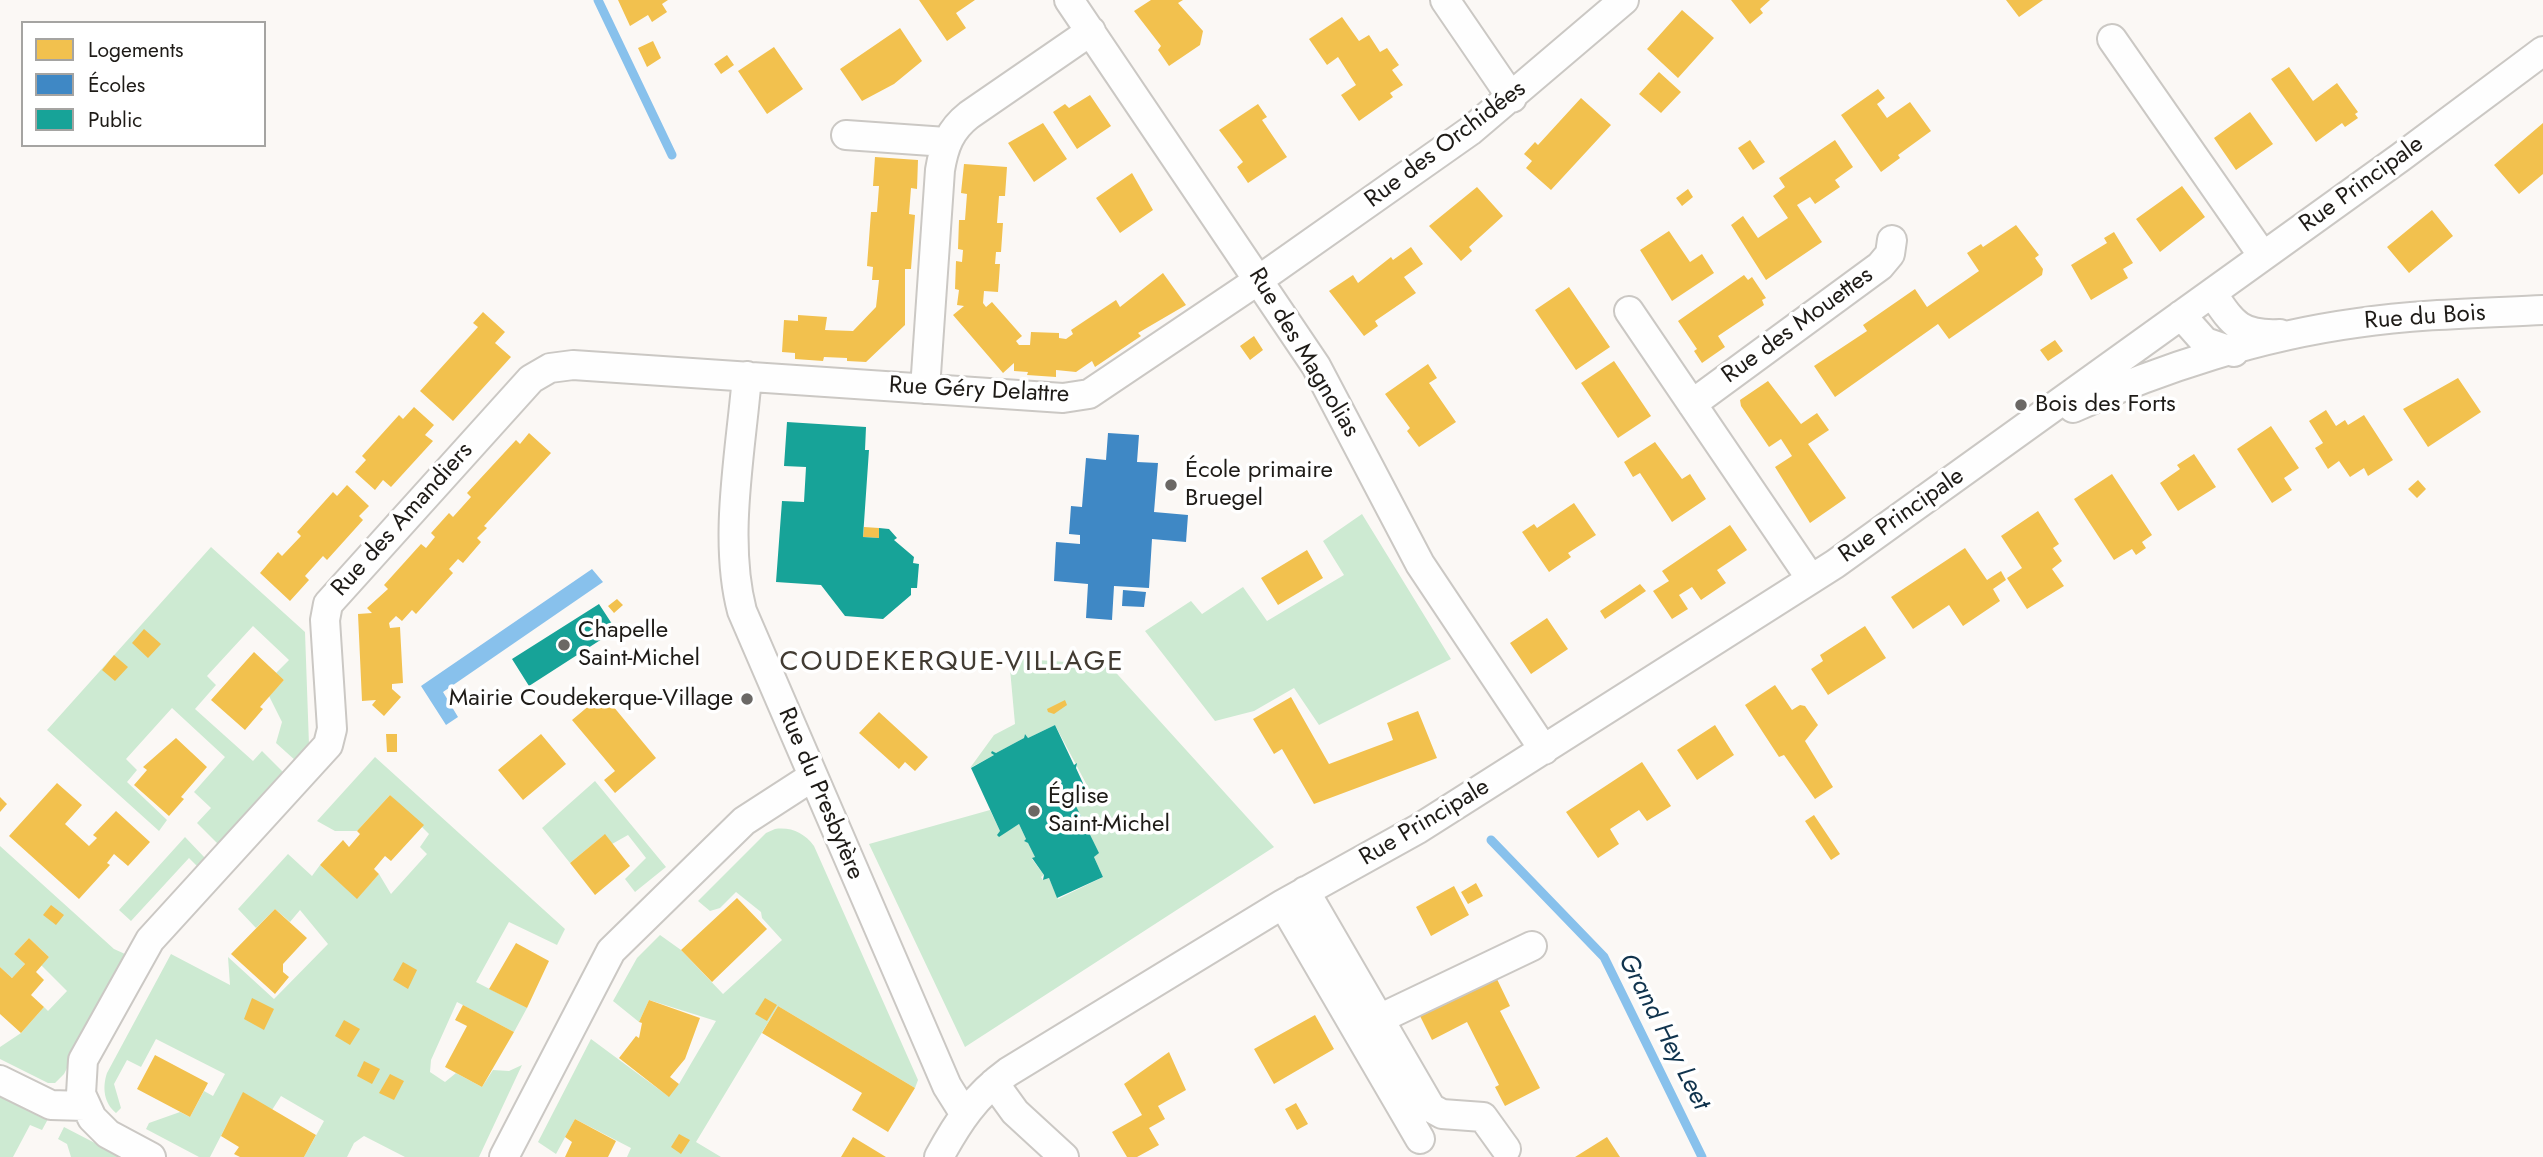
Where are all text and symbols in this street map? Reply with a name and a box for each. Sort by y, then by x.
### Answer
legend [21,21,266,147]
text: Logements [88,35,183,65]
text: Écoles [88,70,145,100]
street label: Rue des Orchidées [1360,75,1532,215]
text: Public [88,105,142,135]
street label: Rue Principale [2294,130,2430,240]
street label: Rue des Mouettes [1717,262,1879,390]
street label: Rue des Magnolias [1241,263,1365,443]
street label: Rue du Bois [2363,299,2487,337]
street label: Rue Géry Delattre [888,372,1070,410]
place label: Bois des Forts [2035,391,2176,419]
marker: Bois des Forts [2013,397,2029,413]
street label: Rue des Amandiers [326,437,480,603]
place label: École primaire Bruegel [1185,457,1333,513]
street label: Rue Principale [1834,462,1970,570]
marker: École primaire Bruegel [1163,477,1179,493]
place label: Chapelle Saint-Michel [578,617,700,673]
marker: Chapelle Saint-Michel [556,637,572,653]
district label: COUDEKERQUE-VILLAGE [782,646,1122,680]
place label: Mairie Coudekerque-Village [449,685,733,713]
marker: Mairie Coudekerque-Village [739,691,755,707]
street label: Rue du Presbytère [771,704,869,884]
street label: Rue Principale [1355,773,1495,873]
place label: Église Saint-Michel [1048,783,1170,839]
marker: Église Saint-Michel [1026,803,1042,819]
water label: Grand Hey Leet [1610,949,1716,1115]

